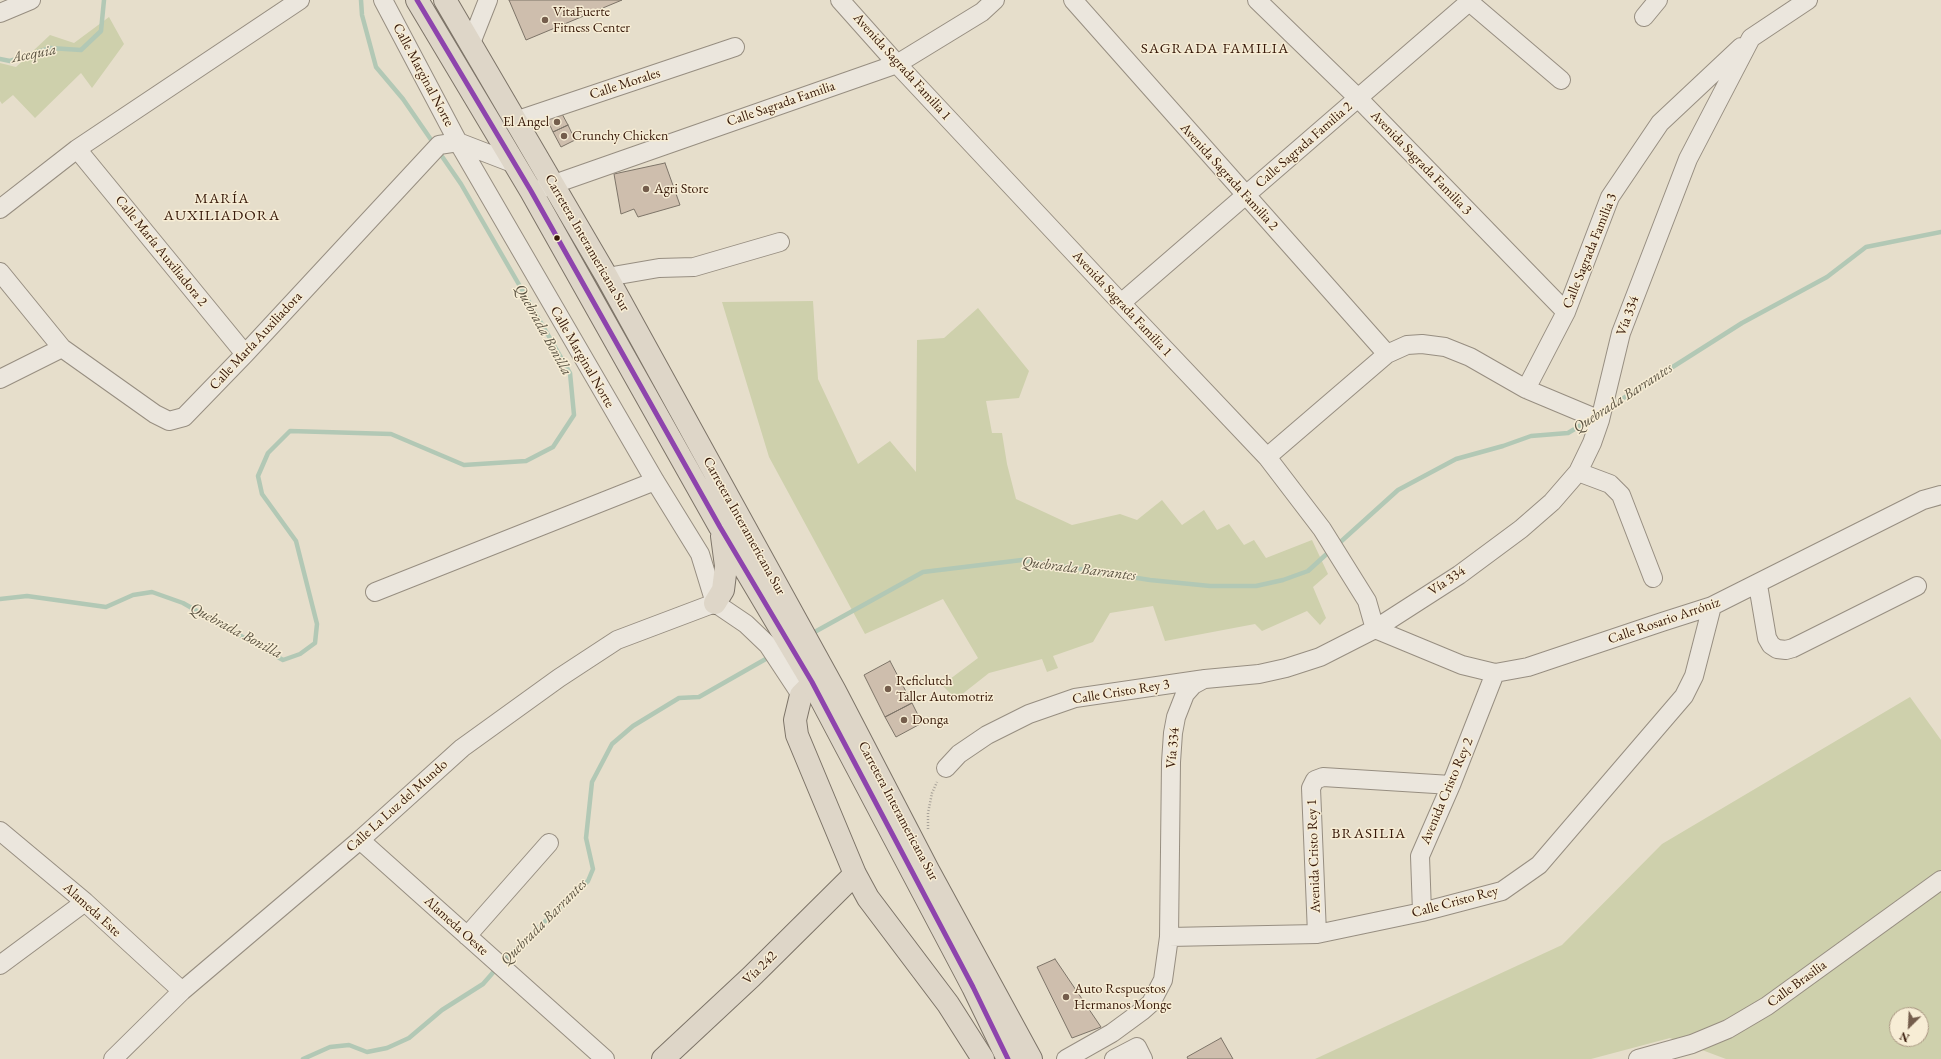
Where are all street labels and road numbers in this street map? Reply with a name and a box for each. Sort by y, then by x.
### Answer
street label: Avenida Sagrada Familia 1 [849,10,955,124]
street label: Calle Marginal Norte [389,21,457,129]
street label: Calle Morales [588,65,662,103]
street label: Calle Sagrada Familia [725,78,837,130]
street label: Calle Sagrada Familia 2 [1252,98,1356,192]
street label: Avenida Sagrada Familia 3 [1367,107,1475,219]
street label: Avenida Sagrada Familia 2 [1176,120,1282,234]
street label: Carretera Interamericana Sur [541,172,633,314]
street label: Calle Sagrada Familia 3 [1559,191,1621,311]
street label: Calle María Auxiliadora 2 [111,192,211,310]
street label: Avenida Sagrada Familia 1 [1069,248,1175,360]
street label: Calle María Auxiliadora [206,288,306,394]
street label: Vía 334 [1613,294,1643,338]
street label: Calle Marginal Norte [546,303,618,411]
street label: Carretera Interamericana Sur [699,454,789,598]
street label: Vía 334 [1425,563,1469,599]
street label: Calle Rosario Arróniz [1606,594,1722,648]
street label: Calle Cristo Rey 3 [1071,676,1171,708]
street label: Vía 334 [1163,727,1183,769]
street label: Avenida Cristo Rey 2 [1417,735,1477,847]
street label: Carretera Interamericana Sur [854,738,942,884]
street label: Calle La Luz del Mundo [343,756,451,856]
street label: Avenida Cristo Rey 1 [1304,799,1324,913]
street label: Alameda Este [59,879,125,941]
street label: Calle Cristo Rey [1410,882,1500,922]
street label: Alameda Oeste [420,893,492,959]
street label: Vía 242 [739,948,781,988]
street label: Calle Brasilia [1764,957,1830,1011]

